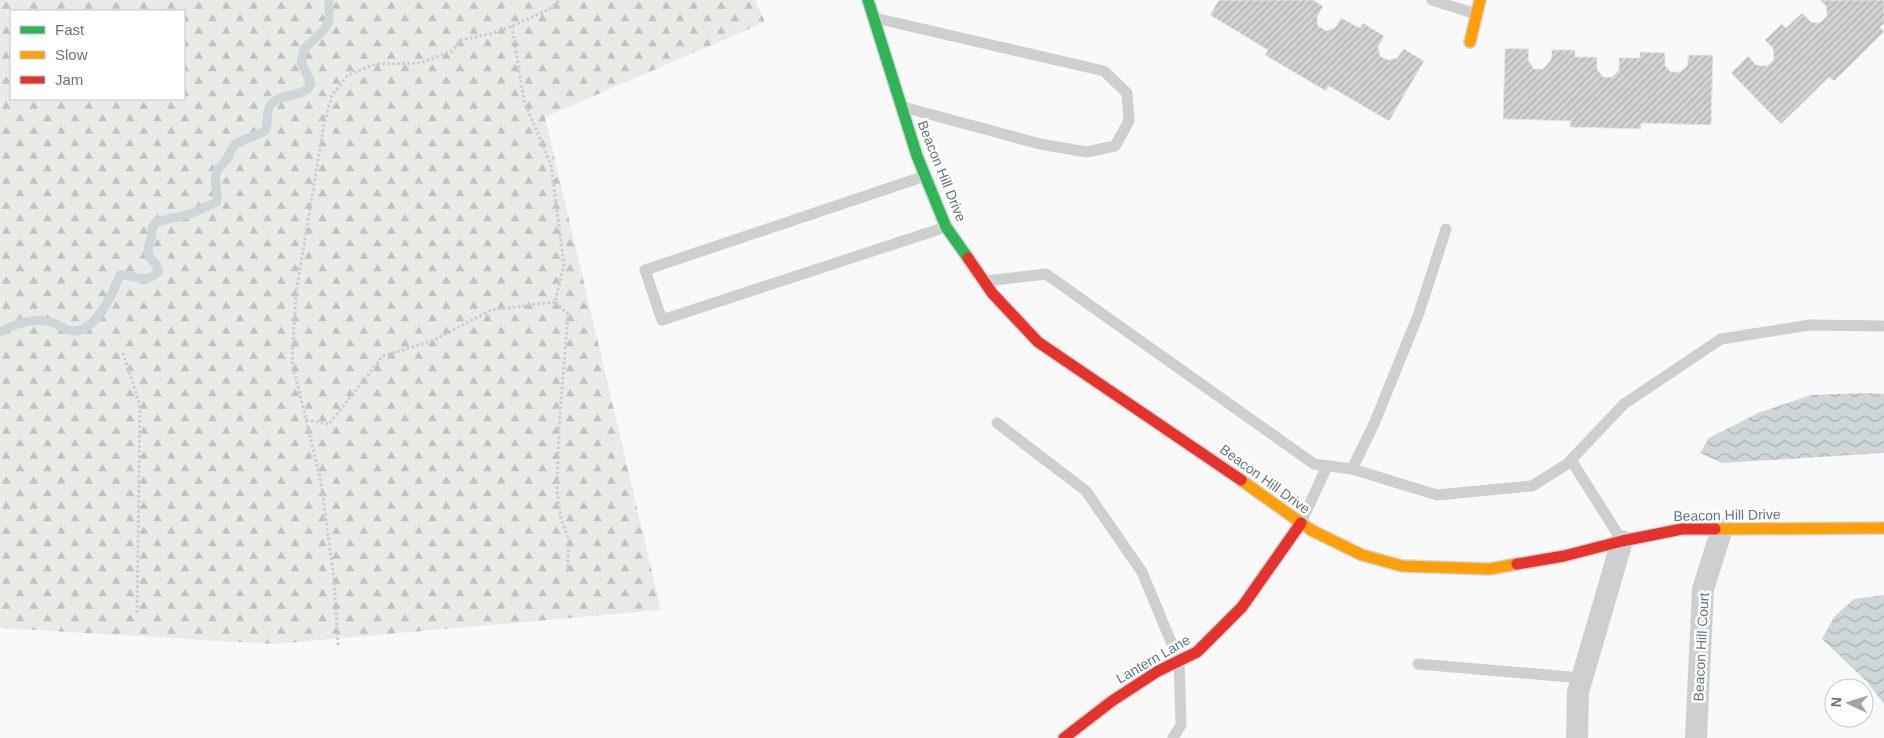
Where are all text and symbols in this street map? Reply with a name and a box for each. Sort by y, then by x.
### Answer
legend [10,10,185,100]
text: Fast [55,21,85,38]
text: Slow [55,46,88,63]
text: Jam [55,71,83,88]
street label: Beacon Hill Drive [914,118,970,224]
street label: Beacon Hill Drive [1217,441,1313,517]
street label: Beacon Hill Drive [1673,506,1781,524]
street label: Beacon Hill Court [1690,592,1712,702]
street label: Lantern Lane [1113,631,1193,687]
north arrow [1824,678,1874,728]
text: N [1828,696,1844,708]

